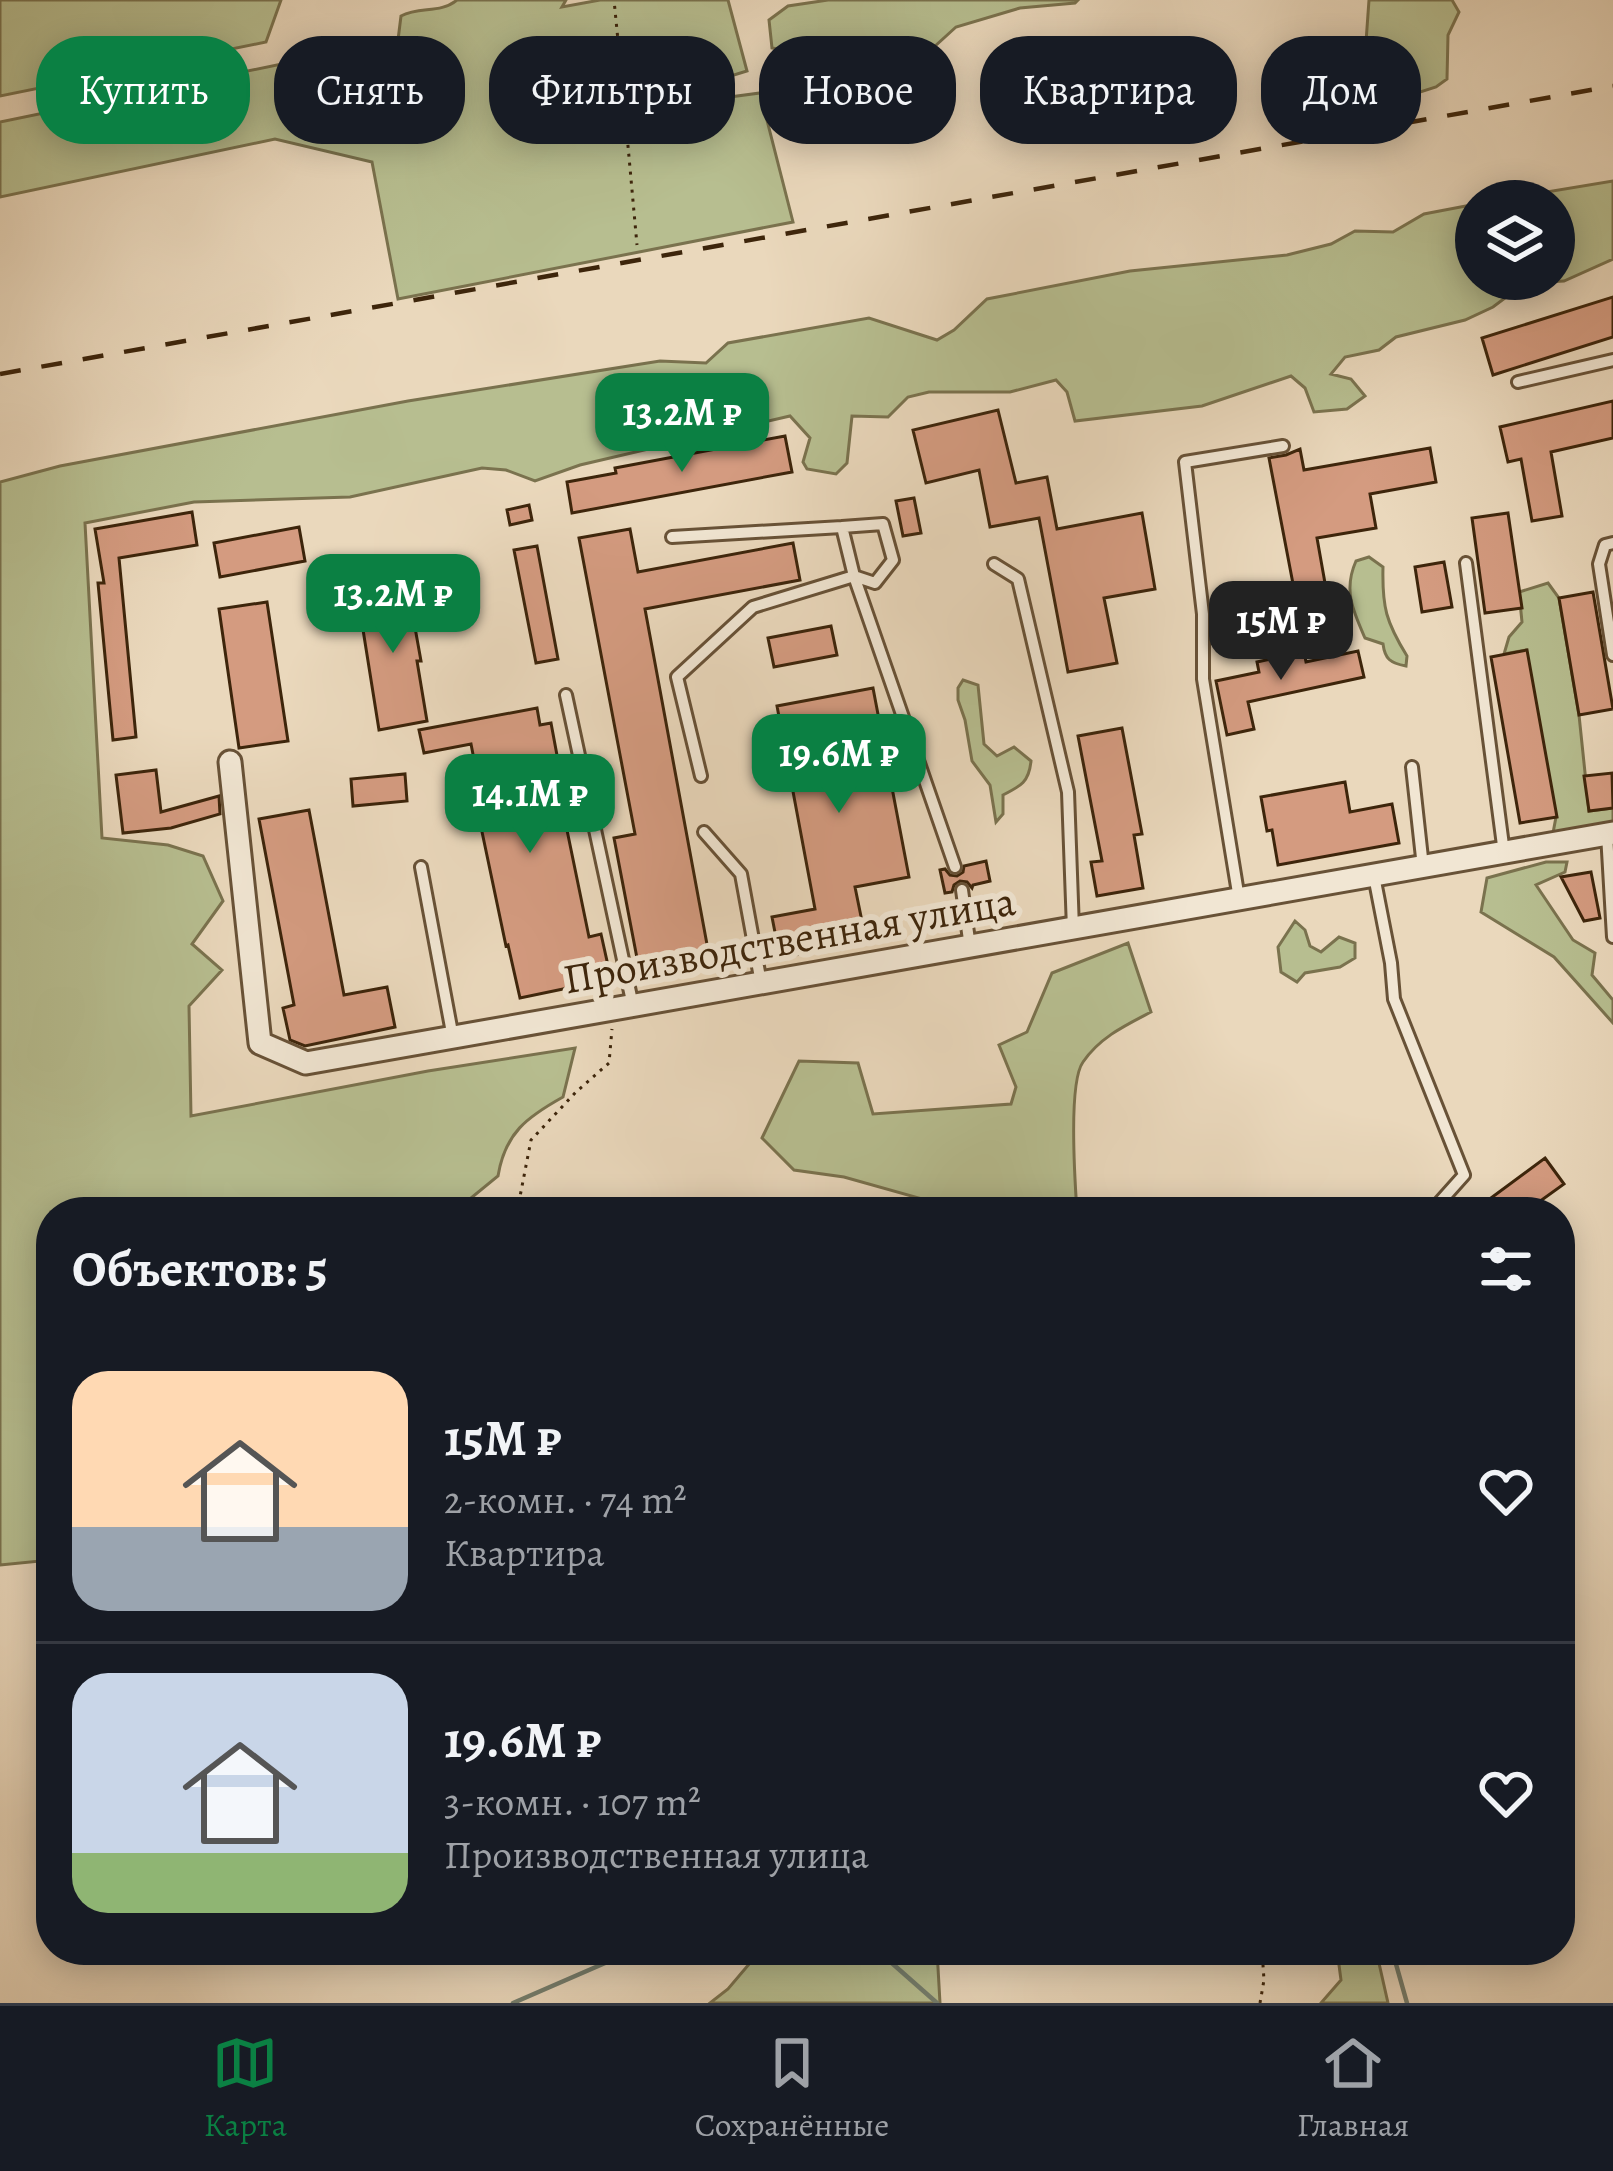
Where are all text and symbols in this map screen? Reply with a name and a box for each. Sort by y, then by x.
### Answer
chip: Купить [36,36,250,144]
chip: Снять [274,36,465,144]
chip: Фильтры [489,36,735,144]
chip: Новое [759,36,956,144]
chip: Квартира [980,36,1237,144]
chip: Дом [1261,36,1421,144]
map controls [1455,180,1575,300]
button: layers [1455,180,1575,300]
pin: 13.2M ₽ [571,373,793,475]
text: 13.2M ₽ [622,385,742,438]
pin: 13.2M ₽ [282,554,504,656]
text: 13.2M ₽ [333,566,453,619]
pin: 15M ₽ [1197,581,1365,683]
text: 15M ₽ [1236,593,1326,646]
pin: 19.6M ₽ [728,714,950,816]
text: 19.6M ₽ [779,726,899,779]
pin: 14.1M ₽ [419,754,641,856]
text: 14.1M ₽ [472,766,588,819]
street label: Производственная улица [559,872,1020,1007]
text: Объектов: 5 [72,1234,328,1304]
icon: filters [1473,1236,1539,1302]
text: 15M ₽ [444,1403,562,1473]
icon: home [168,1419,312,1563]
icon: heart [1473,1458,1539,1524]
text: 2-комн. · 74 m² [444,1473,687,1526]
text: Квартира [444,1526,605,1579]
text: 19.6M ₽ [444,1705,601,1775]
icon: home [168,1721,312,1865]
icon: heart [1473,1760,1539,1826]
text: 3-комн. · 107 m² [444,1775,701,1828]
text: Производственная улица [444,1828,869,1881]
tab: Карта [204,2030,287,2147]
tab: Сохранённые [695,2030,889,2147]
tab: Главная [1297,2030,1409,2147]

